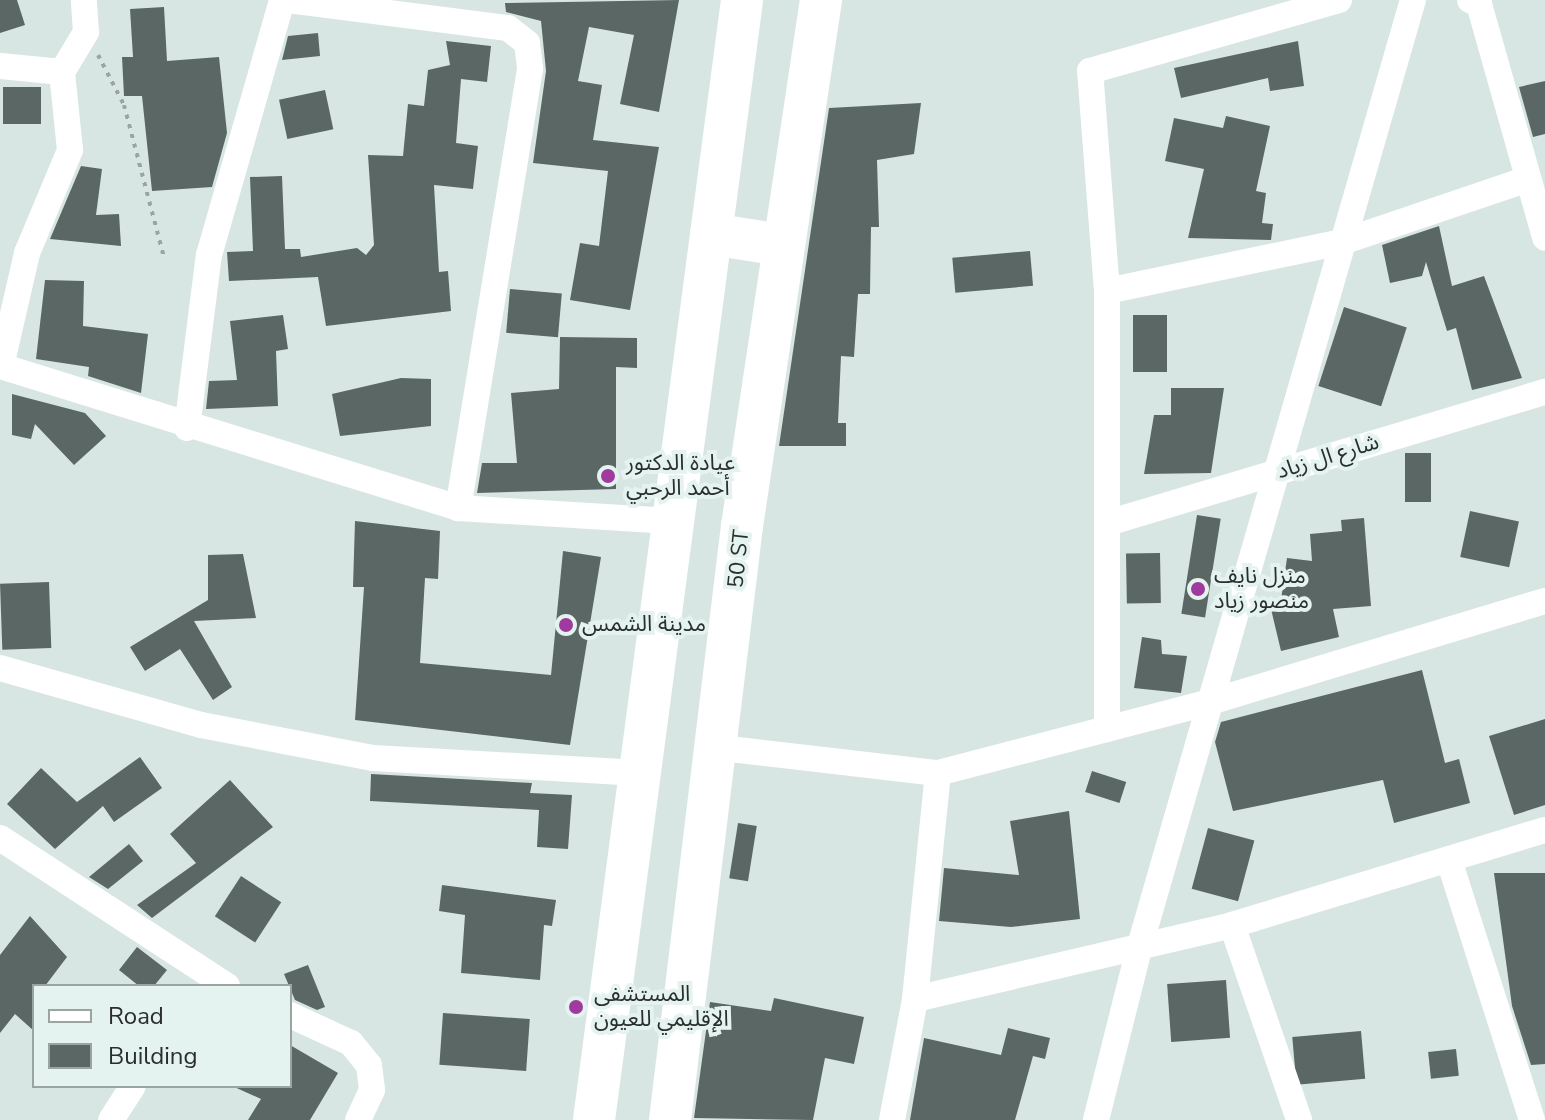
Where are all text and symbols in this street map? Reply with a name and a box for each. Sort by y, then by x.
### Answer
street label: شارع ال زياد [1274,429,1382,485]
place label: عيادة الدكتور أحمد الرحبي [626,450,735,502]
marker: عيادة الدكتور أحمد الرحبي [597,465,619,487]
street label: 50 ST [723,529,755,589]
place label: منزل نايف منصور زياد [1214,563,1309,614]
marker: منزل نايف منصور زياد [1189,580,1207,598]
place label: مدينة الشمس [582,612,706,638]
marker: مدينة الشمس [557,616,575,634]
place label: المستشفى الإقليمي للعيون [594,981,729,1032]
legend [32,984,292,1088]
marker: المستشفى الإقليمي للعيون [565,996,587,1018]
text: Road [108,1000,164,1032]
text: Building [108,1040,198,1072]

